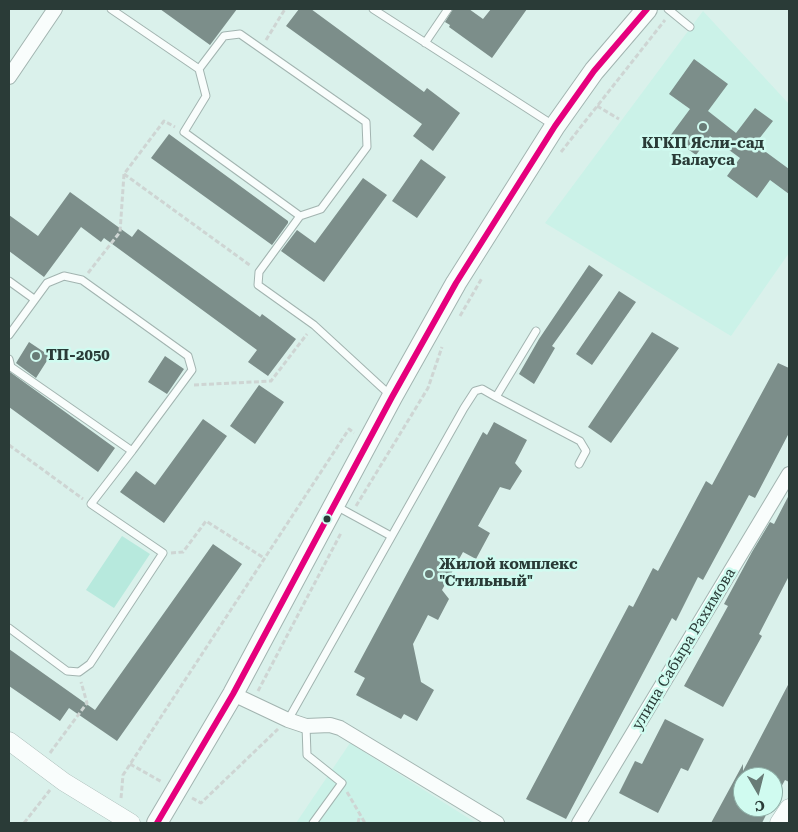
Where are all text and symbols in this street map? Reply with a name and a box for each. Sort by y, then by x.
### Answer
marker: КГКП Ясли-сад Балауса [697,121,709,133]
place label: КГКП Ясли-сад Балауса [642,135,764,170]
place label: ТП-2050 [46,347,110,365]
marker: ТП-2050 [30,350,42,362]
unlabelled marker [322,514,332,524]
place label: Жилой комплекс "Стильный" [439,556,578,591]
street label: улица Сабыра Рахимова [628,565,740,733]
marker: Жилой комплекс "Стильный" [423,568,435,580]
north arrow [733,767,783,817]
text: С [754,797,766,814]

